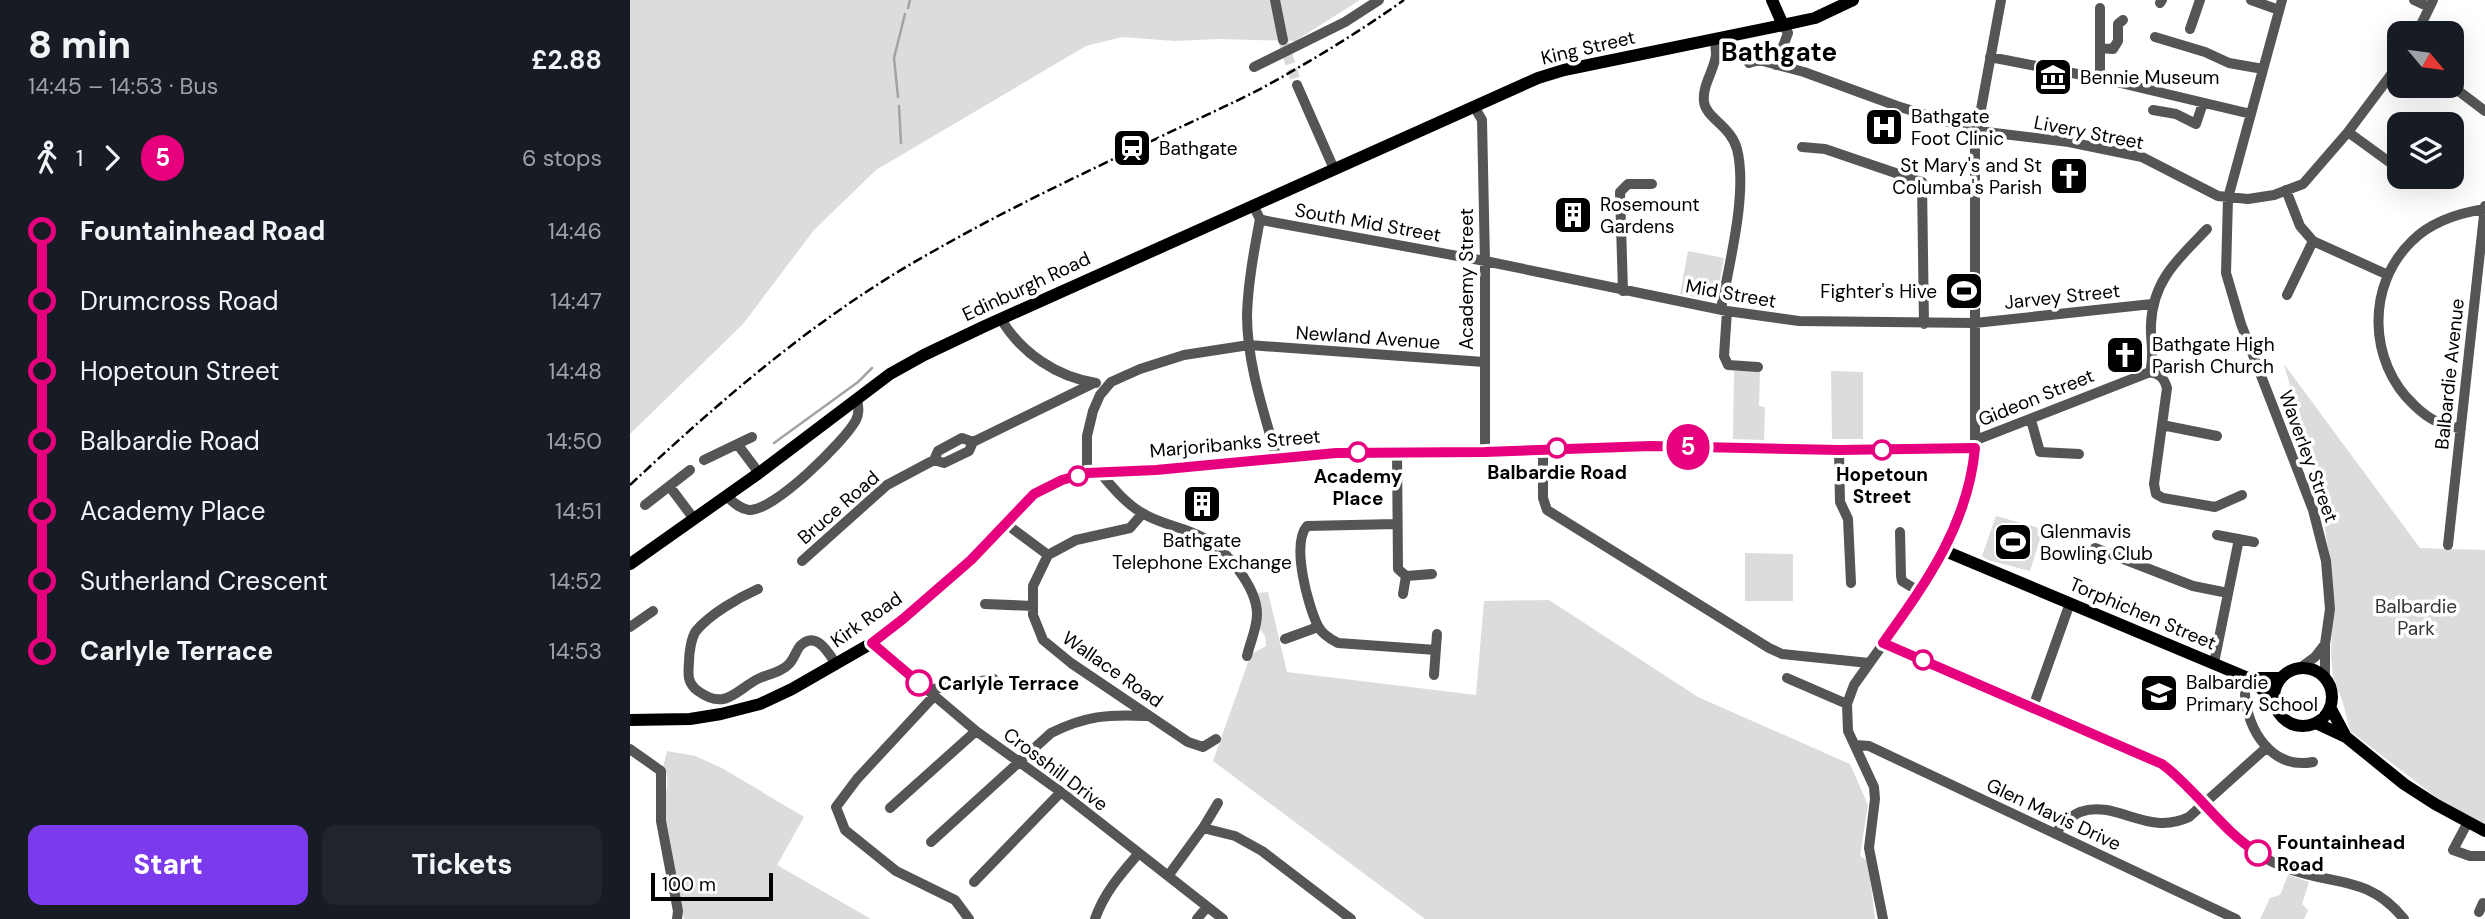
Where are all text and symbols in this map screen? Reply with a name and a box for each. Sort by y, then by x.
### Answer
text: 8 min [28,20,131,70]
north arrow [2387,21,2464,98]
map controls [2387,21,2464,189]
street label: King Street [1538,25,1638,70]
district label: Bathgate [1721,35,1837,69]
text: £2.88 [531,43,602,77]
museum icon: Bennie Museum [2032,56,2074,98]
place label: Bennie Museum [2080,65,2219,90]
text: 14:45 – 14:53 · Bus [28,71,218,101]
place label: Bathgate Foot Clinic [1911,104,2004,151]
hospital icon: Bathgate Foot Clinic [1863,106,1905,148]
street label: Livery Street [2032,110,2146,155]
button: layers [2387,112,2464,189]
station icon: Bathgate [1111,127,1153,169]
place label: Bathgate [1159,136,1238,161]
icon: walk [28,139,66,177]
icon: forward [93,139,131,177]
text: 5 [155,142,170,173]
text: 1 [76,143,83,173]
text: 6 stops [522,143,602,173]
place label: St Mary's and St Columba's Parish [1892,153,2042,200]
church icon: St Mary's and St Columba's Parish [2048,155,2090,197]
place label: Rosemount Gardens [1600,192,1700,239]
building icon: Rosemount Gardens [1552,194,1594,236]
street label: South Mid Street [1293,197,1443,248]
street label: Academy Street [1454,208,1479,350]
text: Fountainhead Road [80,214,325,248]
text: 14:46 [548,216,602,246]
street label: Edinburgh Road [958,246,1094,327]
sports icon: Fighter's Hive [1943,270,1985,312]
street label: Mid Street [1684,273,1778,314]
street label: Jarvey Street [2003,278,2121,315]
place label: Fighter's Hive [1820,279,1937,304]
text: Drumcross Road [80,284,279,318]
text: 14:47 [550,286,602,316]
street label: Balbardie Avenue [2429,297,2470,451]
street label: Newland Avenue [1295,320,1441,355]
place label: Bathgate High Parish Church [2152,332,2275,379]
church icon: Bathgate High Parish Church [2104,334,2146,376]
text: Hopetoun Street [80,354,279,388]
text: 14:48 [548,356,602,386]
street label: Gideon Street [1975,363,2098,432]
street label: Waverley Street [2273,387,2344,526]
text: Balbardie Road [80,424,260,458]
street label: Marjoribanks Street [1149,424,1322,463]
line badge: 5 [1665,424,1711,470]
text: 14:50 [546,426,602,456]
text: 5 [1681,431,1695,462]
marker: Balbardie Road [1547,438,1567,458]
marker: Hopetoun Street [1872,440,1892,460]
marker: Academy Place [1348,442,1368,462]
place label: Balbardie Road [1487,460,1627,485]
place label: Hopetoun Street [1836,462,1928,509]
place label: Academy Place [1314,464,1403,511]
street label: Bruce Road [792,465,884,550]
unlabelled marker [1068,466,1088,486]
building icon: Bathgate Telephone Exchange [1181,483,1223,525]
text: Academy Place [80,494,265,528]
text: 14:51 [555,496,602,526]
place label: Glenmavis Bowling Club [2040,519,2153,566]
sports icon: Glenmavis Bowling Club [1992,521,2034,563]
place label: Bathgate Telephone Exchange [1112,528,1292,575]
text: Sutherland Crescent [80,564,328,598]
text: 14:52 [549,566,602,596]
street label: Torphichen Street [2066,571,2220,656]
street label: Kirk Road [826,586,907,653]
park label: Balbardie Park [2375,594,2457,641]
street label: Wallace Road [1057,625,1168,713]
text: Carlyle Terrace [80,634,273,668]
text: 14:53 [549,636,602,666]
unlabelled marker [1913,650,1933,670]
marker: Carlyle Terrace [906,670,932,696]
place label: Balbardie Primary School [2186,670,2318,717]
place label: Carlyle Terrace [938,671,1079,696]
school or university icon: Balbardie Primary School [2138,672,2180,714]
street label: Crosshill Drive [998,722,1113,817]
street label: Glen Mavis Drive [1983,772,2125,857]
button: Start [28,825,308,905]
button: Tickets [322,825,602,905]
place label: Fountainhead Road [2277,830,2405,877]
marker: Fountainhead Road [2245,840,2271,866]
scale bar [651,870,774,902]
text: 100 m [662,872,716,897]

